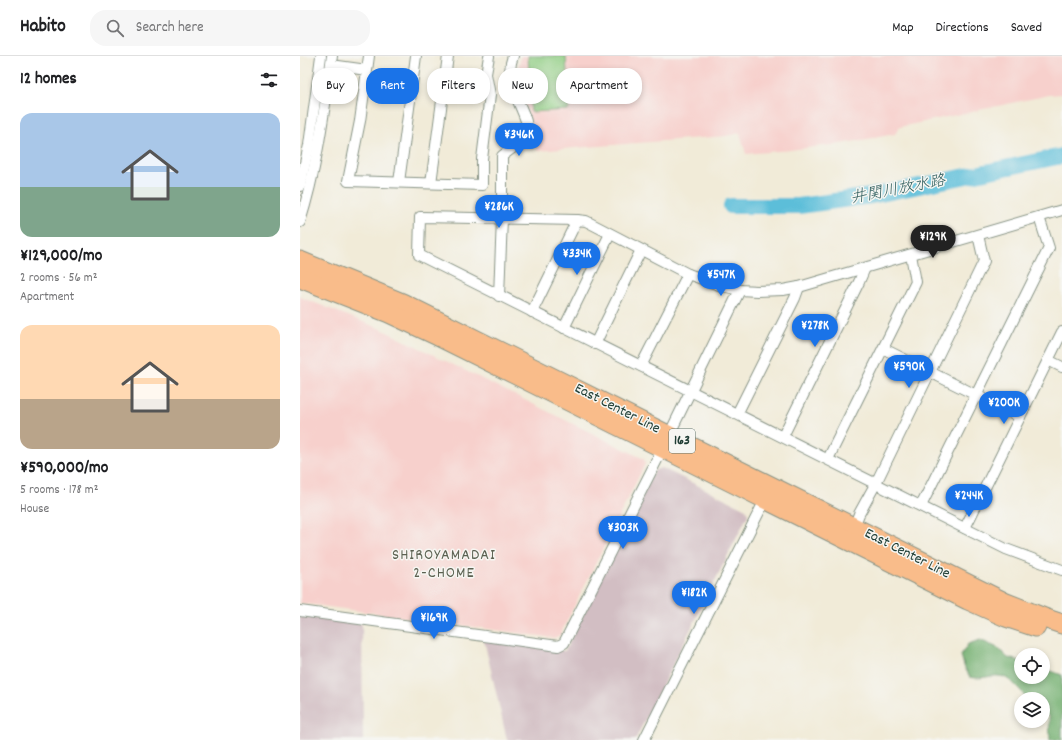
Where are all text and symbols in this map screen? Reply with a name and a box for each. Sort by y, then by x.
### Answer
search box [90,10,370,46]
text: Habito [20,14,66,41]
icon: search [104,17,126,39]
text: Search here [136,17,204,39]
text: Map [892,18,914,38]
text: Directions [936,18,989,38]
text: Saved [1011,18,1042,38]
text: 12 homes [20,68,77,92]
chip: Buy [312,68,358,104]
chip: Rent [366,68,419,104]
chip: Filters [427,68,490,104]
chip: New [498,68,548,104]
chip: Apartment [556,68,642,104]
icon: filters [258,69,280,91]
pin: ¥346K [491,123,547,157]
text: ¥346K [504,126,534,145]
icon: home [114,139,186,211]
water label: 井関川放水路 [849,169,948,210]
pin: ¥286K [471,195,527,229]
text: ¥286K [484,198,514,217]
pin: ¥129K [905,225,961,259]
text: ¥129K [920,228,946,247]
pin: ¥334K [549,242,605,276]
text: ¥129,000/mo [20,245,102,269]
text: ¥334K [562,245,592,264]
pin: ¥547K [693,263,749,297]
text: ¥547K [707,266,735,285]
text: 2 rooms · 56 m² [20,269,97,288]
text: Apartment [20,288,74,307]
pin: ¥278K [787,314,843,348]
text: ¥278K [801,317,829,336]
icon: home [114,351,186,423]
pin: ¥590K [881,355,937,389]
text: ¥590K [893,358,925,377]
street label: East Center Line [570,378,664,440]
pin: ¥200K [976,391,1032,425]
text: ¥200K [988,394,1020,413]
road number: 163 [669,429,695,453]
text: ¥590,000/mo [20,457,108,481]
text: 5 rooms · 178 m² [20,481,98,500]
pin: ¥244K [941,484,997,518]
text: ¥244K [955,487,983,506]
text: House [20,500,49,519]
pin: ¥303K [595,516,651,550]
text: ¥303K [608,519,638,538]
street label: East Center Line [860,523,954,585]
district label: SHIROYAMADAI 2-CHOME [392,544,496,585]
pin: ¥182K [666,581,722,615]
text: ¥182K [681,584,707,603]
pin: ¥169K [406,606,462,640]
text: ¥169K [420,609,448,628]
map controls [1014,648,1050,728]
button: locate [1014,648,1050,684]
button: layers [1014,692,1050,728]

